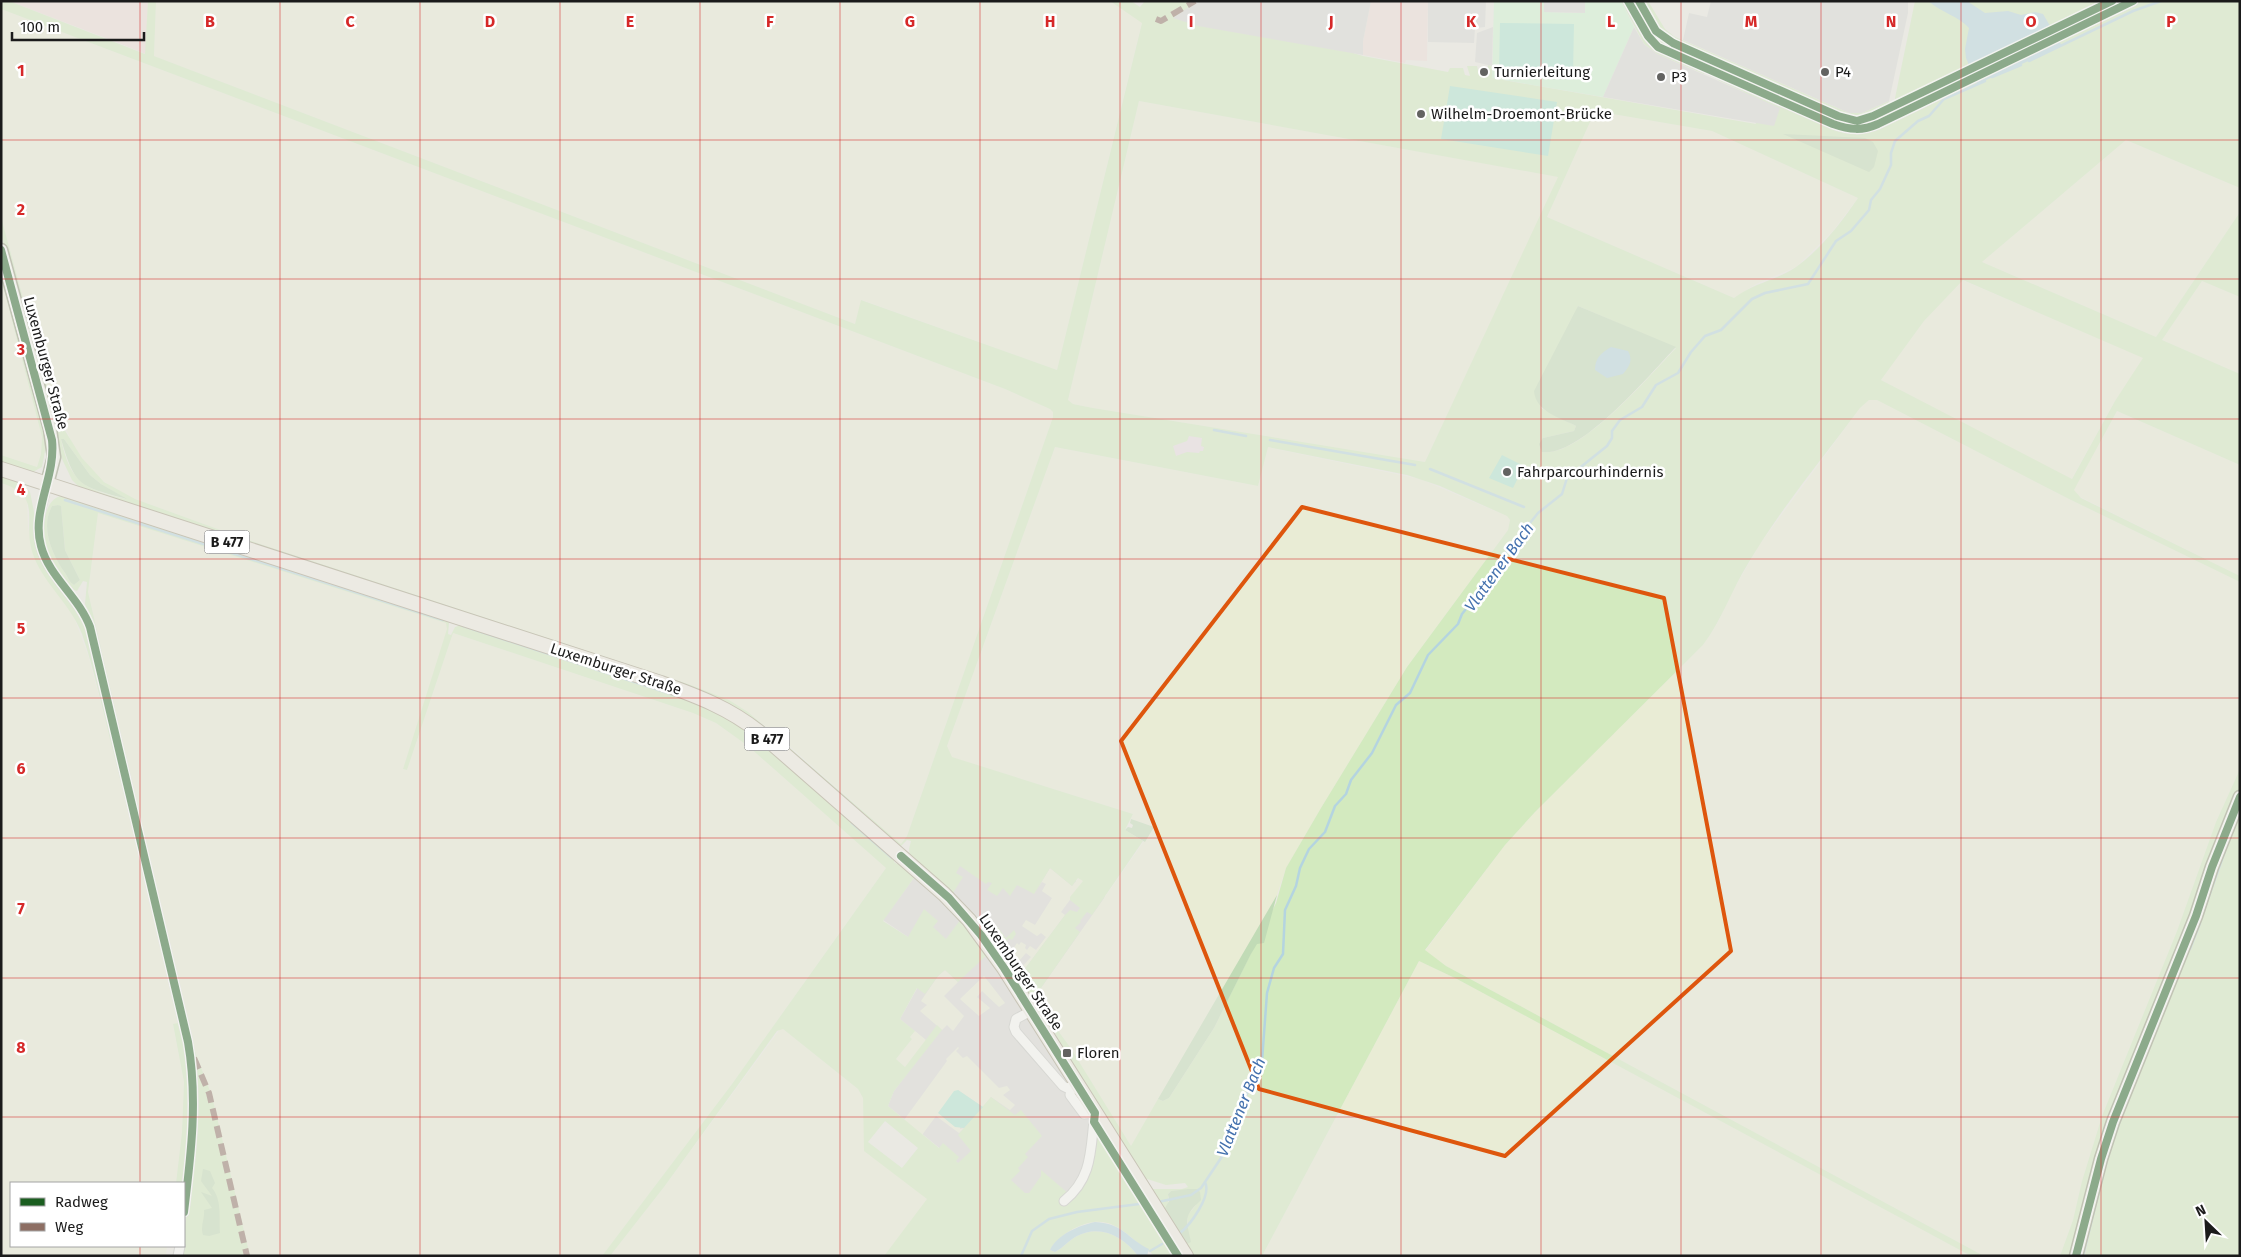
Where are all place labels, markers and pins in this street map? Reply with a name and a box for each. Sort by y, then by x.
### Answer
place label: Turnierleitung [1494,63,1590,81]
place label: P4 [1835,63,1851,81]
marker: Turnierleitung [1478,66,1490,78]
marker: P4 [1819,66,1831,78]
place label: P3 [1671,68,1687,86]
marker: P3 [1655,71,1667,83]
place label: Wilhelm-Droemont-Brücke [1431,105,1612,123]
marker: Wilhelm-Droemont-Brücke [1415,108,1427,120]
place label: Fahrparcourhindernis [1517,463,1663,481]
marker: Fahrparcourhindernis [1501,466,1513,478]
place label: Floren [1077,1044,1120,1062]
marker: Floren [1061,1047,1073,1059]

